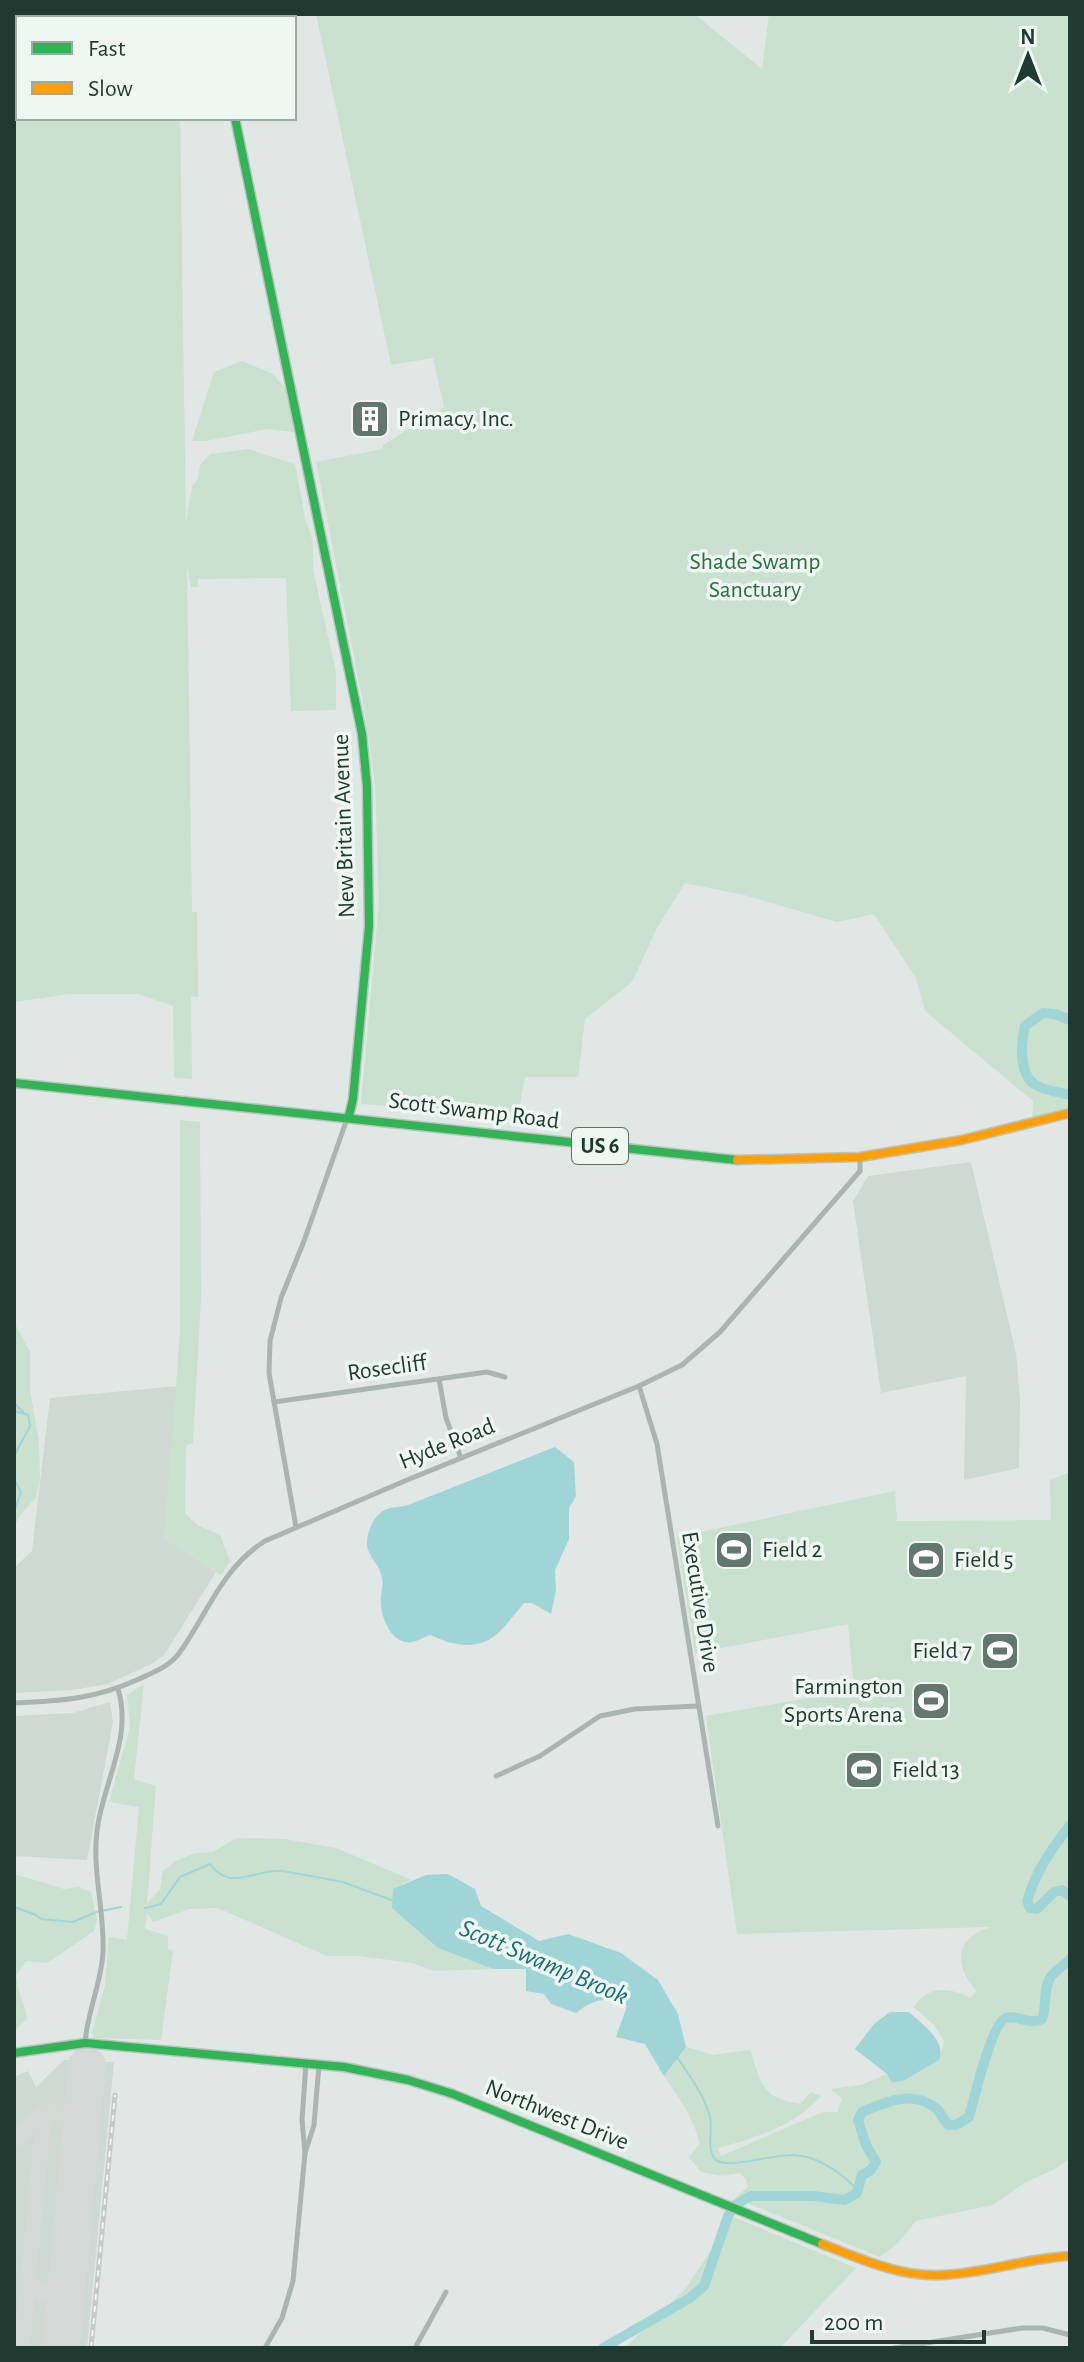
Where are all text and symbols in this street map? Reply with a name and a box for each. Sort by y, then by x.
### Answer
legend [16,16,296,120]
north arrow [988,16,1068,96]
text: N [1020,26,1036,48]
text: Fast [88,37,126,61]
text: Slow [88,77,133,101]
building icon: Primacy, Inc. [349,398,391,440]
place label: Primacy, Inc. [398,407,514,431]
park label: Shade Swamp Sanctuary [690,550,821,602]
street label: New Britain Avenue [329,734,359,918]
street label: Scott Swamp Road [387,1089,561,1133]
road number: US 6 [572,1128,628,1164]
street label: Rosecliff [346,1350,430,1385]
street label: Hyde Road [396,1414,498,1474]
sports icon: Field 2 [713,1529,755,1571]
street label: Executive Drive [677,1530,723,1674]
place label: Field 2 [762,1538,823,1562]
sports icon: Field 5 [905,1539,947,1581]
place label: Field 5 [954,1548,1014,1572]
sports icon: Field 7 [979,1630,1021,1672]
place label: Field 7 [912,1639,972,1663]
place label: Farmington Sports Arena [784,1675,903,1727]
sports icon: Farmington Sports Arena [910,1680,952,1722]
sports icon: Field 13 [843,1749,885,1791]
place label: Field 13 [892,1758,960,1782]
water label: Scott Swamp Brook [456,1915,632,2009]
street label: Northwest Drive [482,2075,632,2155]
scale bar [812,2294,984,2344]
text: 200 m [824,2311,883,2335]

